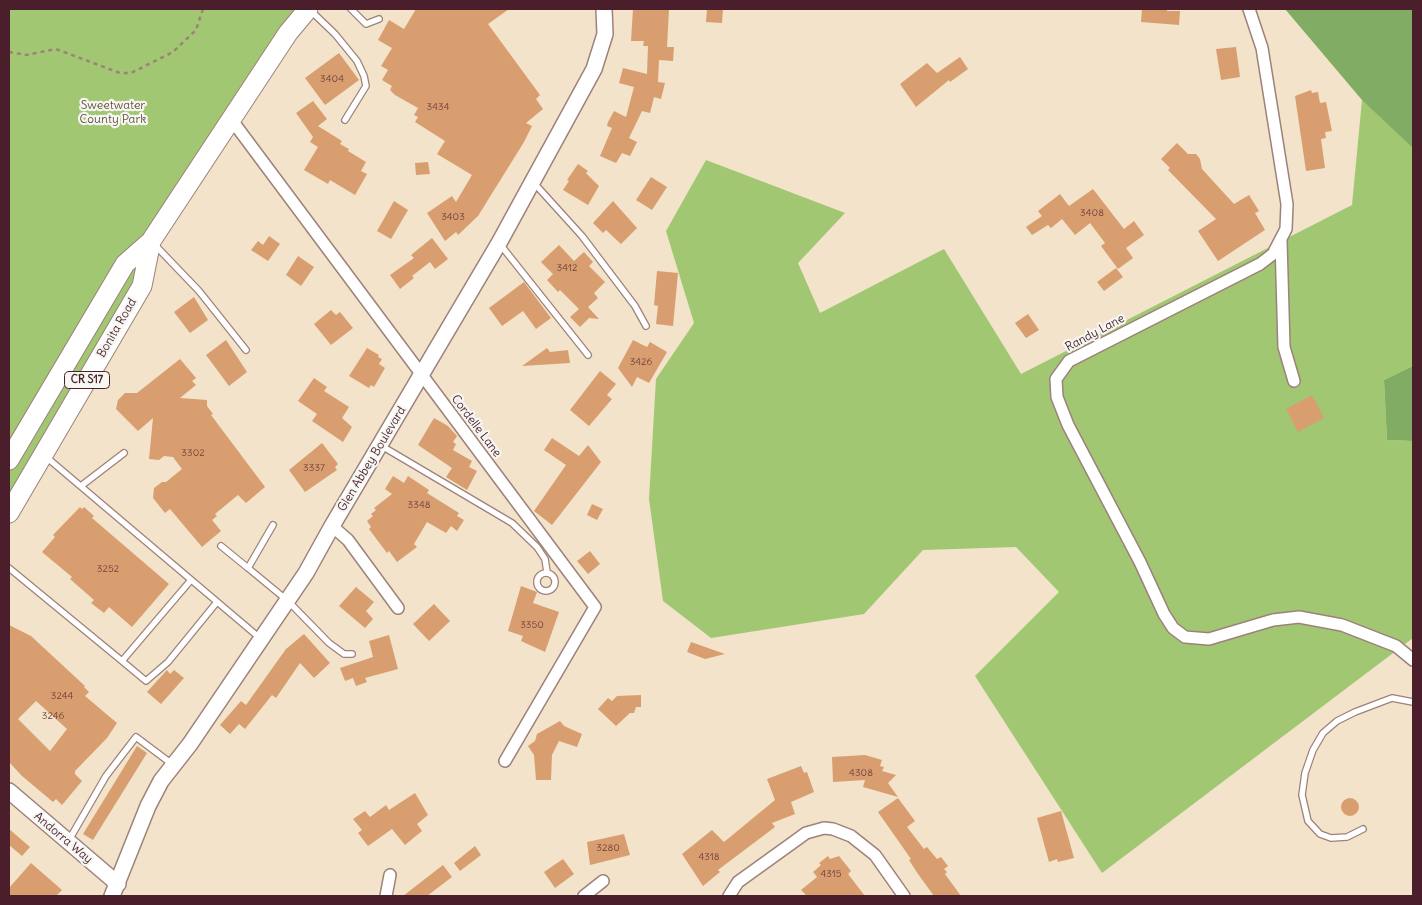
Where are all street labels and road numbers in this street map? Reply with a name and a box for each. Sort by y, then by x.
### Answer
street label: Bonita Road [94,296,140,360]
street label: Randy Lane [1063,311,1127,355]
road number: CR S17 [64,372,110,388]
street label: Cordelle Lane [448,392,504,460]
street label: Glen Abbey Boulevard [335,404,409,514]
street label: Andorra Way [31,809,95,867]

